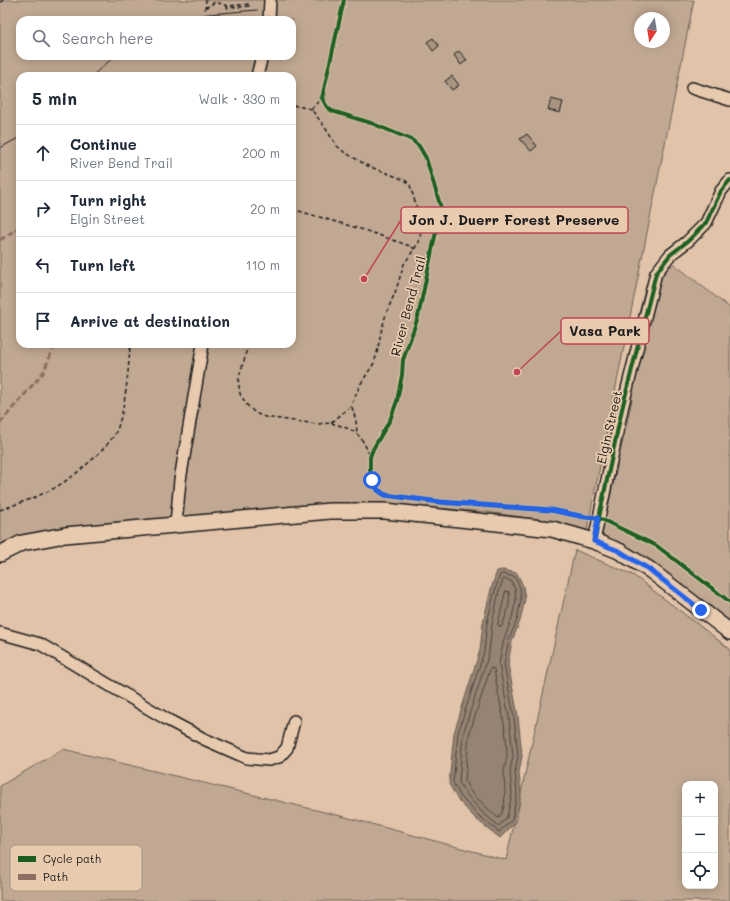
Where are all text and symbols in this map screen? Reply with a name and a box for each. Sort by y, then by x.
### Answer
north arrow [634,12,670,48]
search box [16,16,296,60]
icon: search [30,27,52,49]
text: Search here [62,28,153,48]
text: 5 min [32,87,77,109]
text: Walk · 330 m [199,90,280,107]
text: Continue [70,134,137,154]
icon: ahead [32,142,54,164]
text: 200 m [242,144,280,161]
text: River Bend Trail [70,154,173,171]
text: Turn right [70,190,147,210]
icon: right [32,198,54,220]
text: 20 m [250,200,280,217]
callout: Jon J. Duerr Forest Preserve [401,207,628,233]
text: Elgin Street [70,210,145,227]
text: Jon J. Duerr Forest Preserve [409,210,619,229]
icon: left [32,254,54,276]
street label: River Bend Trail [386,254,429,358]
text: Turn left [70,255,135,275]
text: 110 m [246,256,280,273]
icon: arrive [32,310,54,332]
text: Arrive at destination [70,311,230,331]
callout: Vasa Park [561,318,649,344]
text: Vasa Park [569,321,641,340]
street label: Elgin Street [592,388,625,465]
route start [363,471,381,489]
route end [692,601,710,619]
map controls [682,781,718,889]
button: + [682,781,718,817]
button: − [682,817,718,853]
legend [10,845,142,891]
text: Cycle path [43,851,101,866]
button: locate [682,853,718,889]
text: Path [43,869,68,884]

